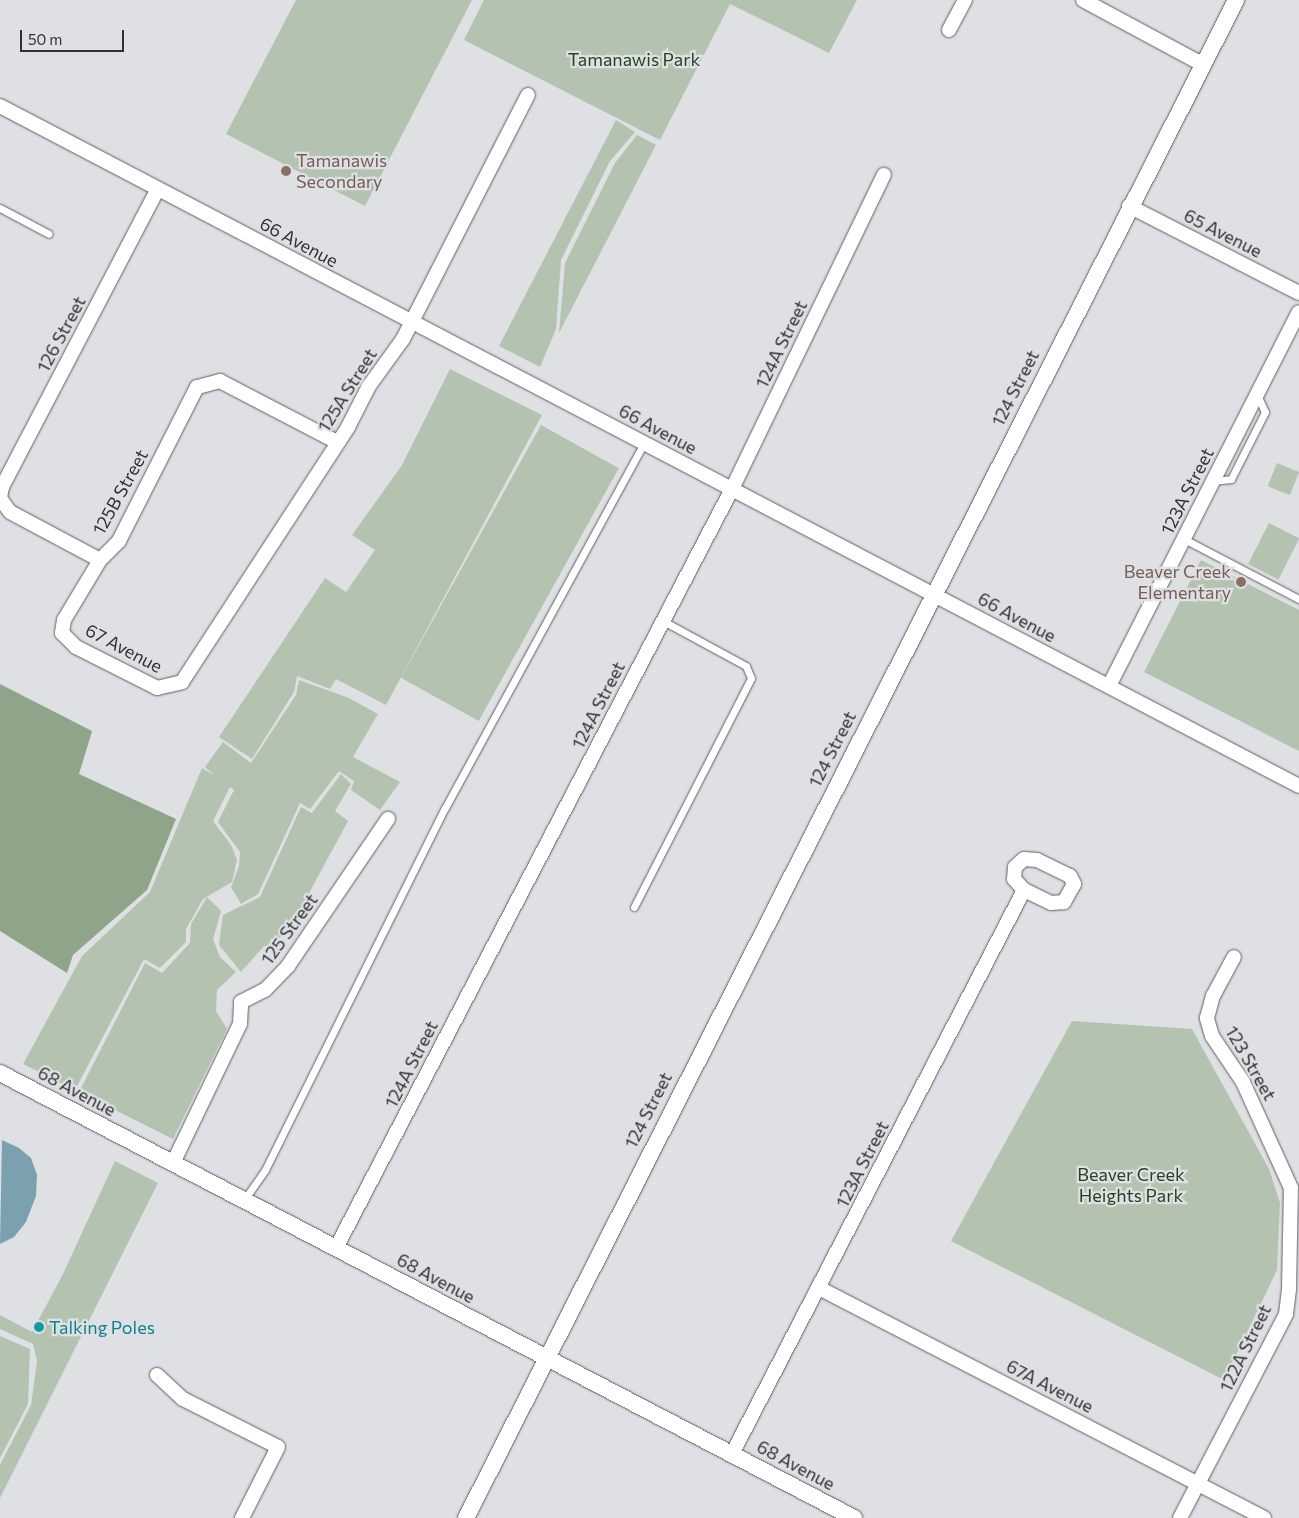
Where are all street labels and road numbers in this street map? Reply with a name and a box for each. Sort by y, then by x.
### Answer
street label: 65 Avenue [1180,204,1266,262]
street label: 66 Avenue [256,212,342,272]
street label: 126 Street [32,292,90,376]
street label: 124A Street [750,297,812,391]
street label: 125A Street [313,344,381,436]
street label: 124 Street [987,346,1043,430]
street label: 66 Avenue [615,399,701,459]
street label: 123A Street [1156,444,1218,538]
street label: 125B Street [88,446,152,538]
street label: 66 Avenue [974,587,1060,647]
street label: 67 Avenue [82,619,166,677]
street label: 124A Street [567,658,629,752]
street label: 124 Street [804,707,860,791]
street label: 125 Street [256,889,322,969]
street label: 124A Street [380,1017,442,1111]
street label: 123 Street [1221,1022,1281,1104]
street label: 68 Avenue [34,1061,120,1121]
street label: 124 Street [620,1068,676,1152]
street label: 123A Street [831,1117,893,1211]
street label: 68 Avenue [393,1248,479,1308]
street label: 122A Street [1215,1301,1275,1395]
street label: 67A Avenue [1003,1355,1097,1417]
street label: 68 Avenue [753,1435,839,1495]

